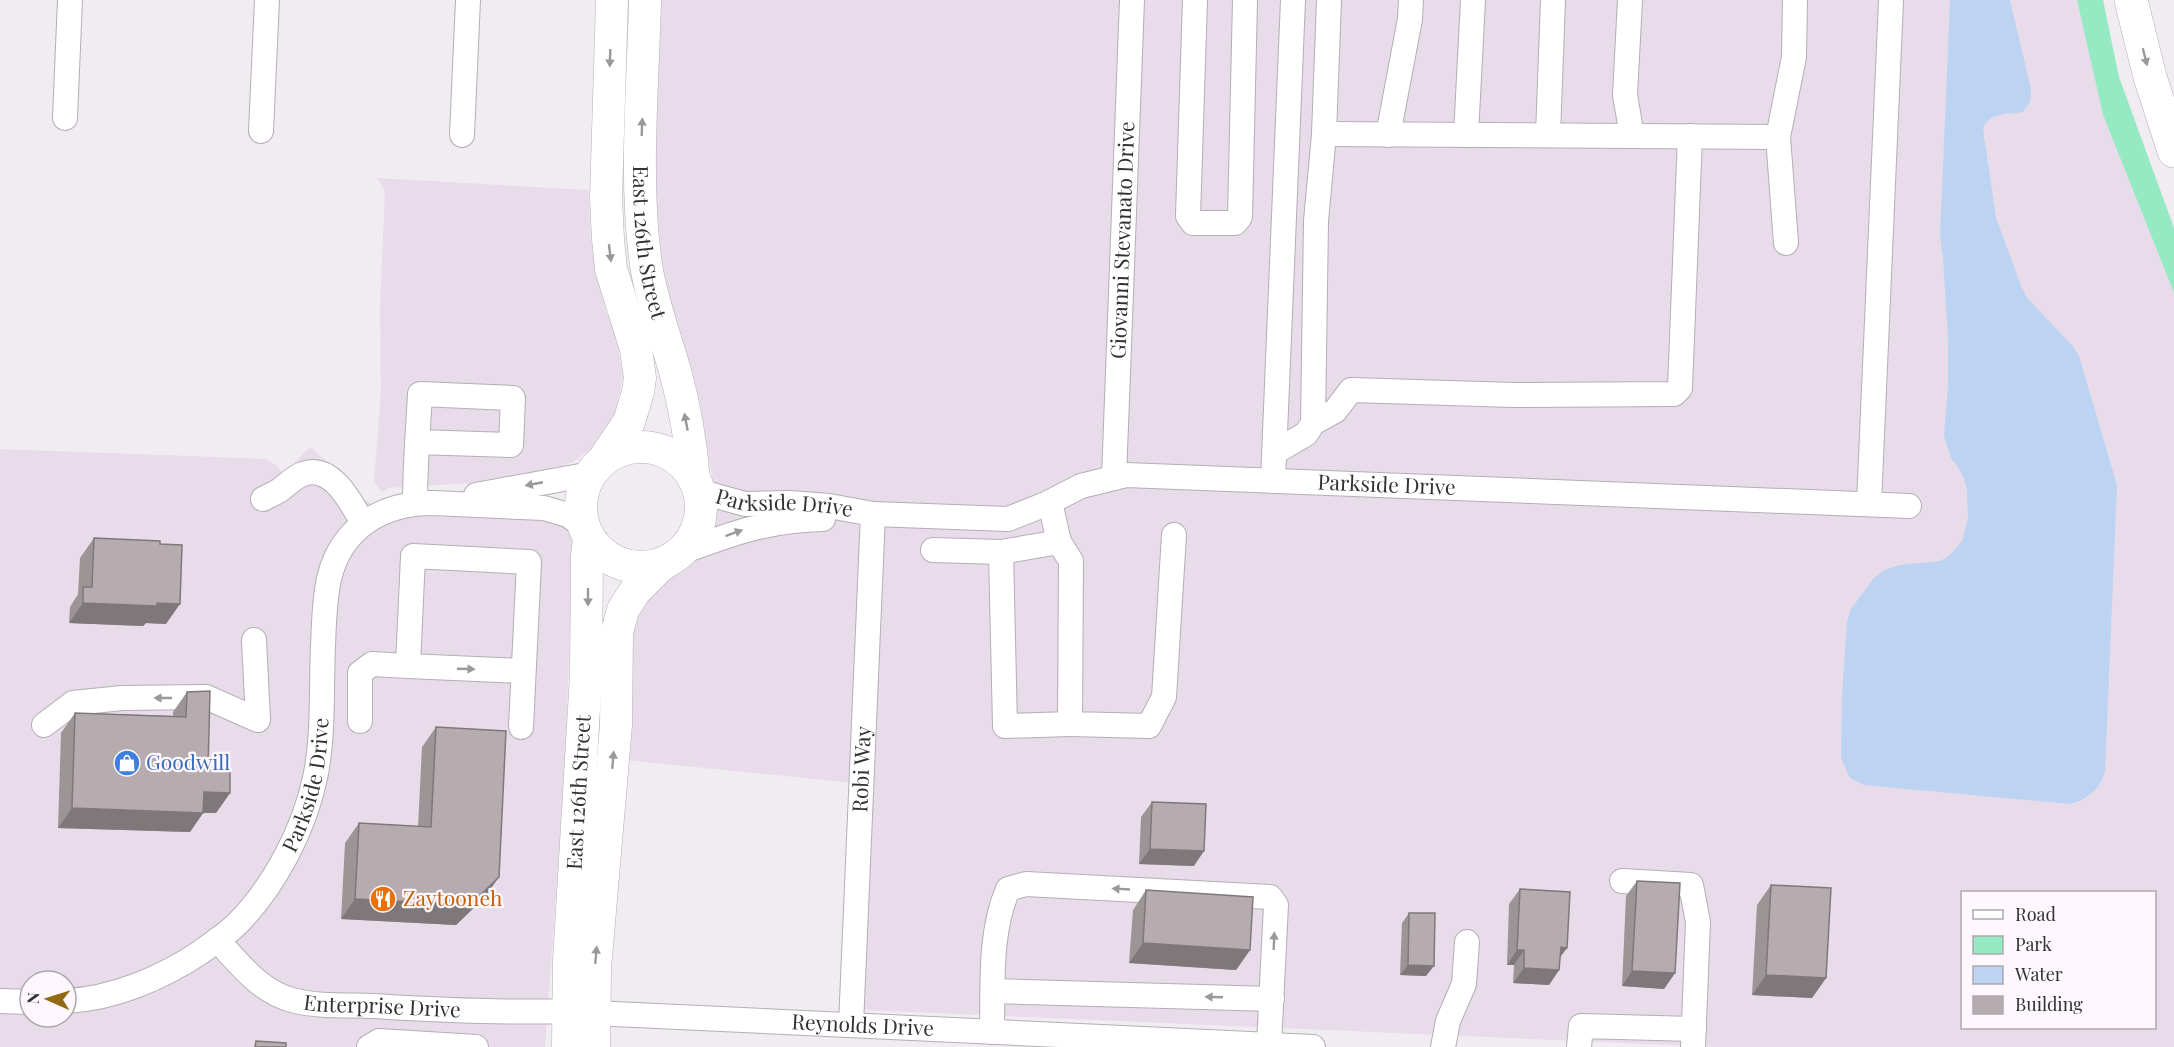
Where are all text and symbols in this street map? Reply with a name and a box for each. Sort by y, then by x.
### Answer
one-way arrow [2141,48,2151,66]
one-way arrow [606,49,615,68]
one-way arrow [637,118,647,137]
street label: Giovanni Stevanato Drive [1102,121,1139,360]
street label: East 126th Street [628,165,674,323]
one-way arrow [605,244,614,263]
one-way arrow [681,412,690,431]
street label: Parkside Drive [1317,467,1456,500]
one-way arrow [524,480,543,489]
street label: Parkside Drive [713,481,856,522]
one-way arrow [725,527,743,537]
one-way arrow [583,587,593,606]
one-way arrow [456,664,475,673]
one-way arrow [153,693,172,703]
street label: East 126th Street [558,713,596,870]
street label: Parkside Drive [274,717,333,856]
street label: Robi Way [844,725,876,813]
place label: Goodwill [146,747,230,775]
shop icon: Goodwill [112,748,142,778]
one-way arrow [608,751,618,770]
place label: Zaytooneh [403,883,503,911]
restaurant icon: Zaytooneh [368,884,398,914]
one-way arrow [1111,884,1130,893]
legend [1961,891,2156,1029]
text: Road [2015,902,2056,926]
one-way arrow [1270,931,1279,950]
text: Park [2015,932,2052,956]
one-way arrow [592,945,601,964]
text: Water [2014,962,2063,986]
north arrow [18,969,78,1029]
street label: Enterprise Drive [302,987,461,1022]
text: N [22,991,43,1005]
text: Building [2015,992,2083,1016]
one-way arrow [1204,993,1223,1002]
street label: Reynolds Drive [791,1006,935,1041]

